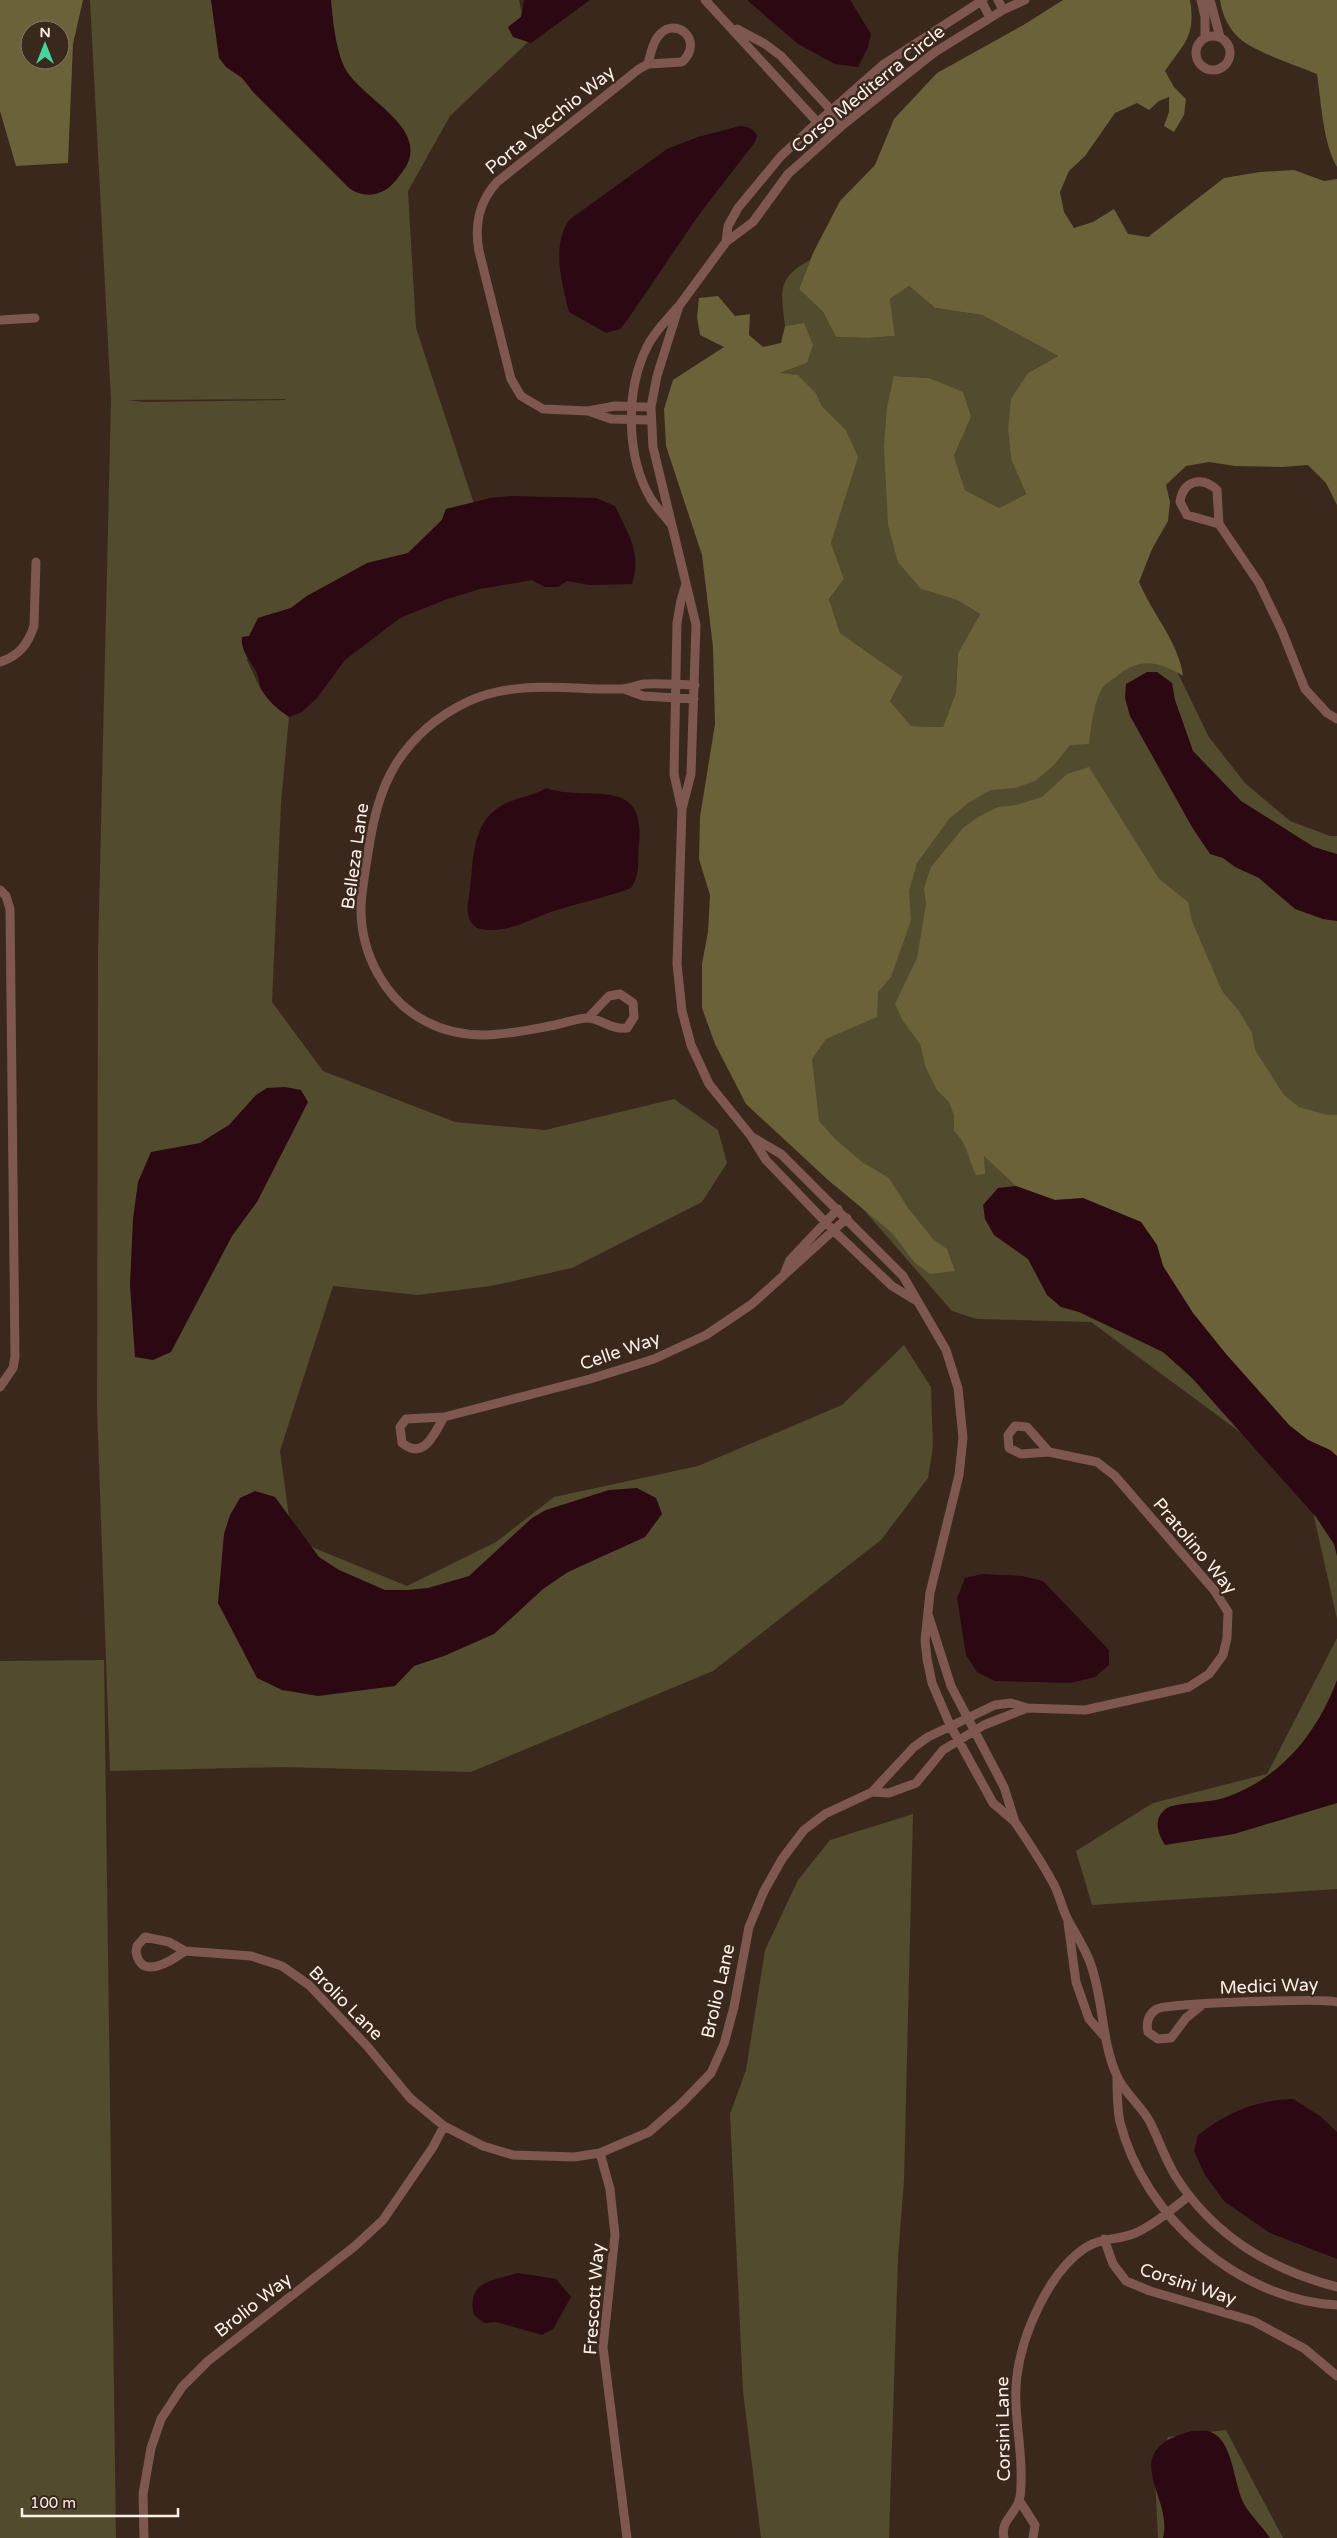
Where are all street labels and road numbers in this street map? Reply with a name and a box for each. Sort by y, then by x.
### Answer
street label: Corso Mediterra Circle [787,20,949,158]
street label: Porta Vecchio Way [481,61,619,179]
street label: Belleza Lane [337,801,373,911]
street label: Celle Way [577,1327,663,1375]
street label: Pratolino Way [1148,1493,1242,1599]
street label: Brolio Lane [696,1942,740,2040]
street label: Brolio Lane [304,1961,388,2045]
street label: Medici Way [1219,1973,1319,1999]
street label: Frescott Way [579,2242,609,2356]
street label: Corsini Way [1137,2258,1239,2310]
street label: Brolio Way [210,2268,296,2342]
street label: Corsini Lane [991,2376,1015,2482]

